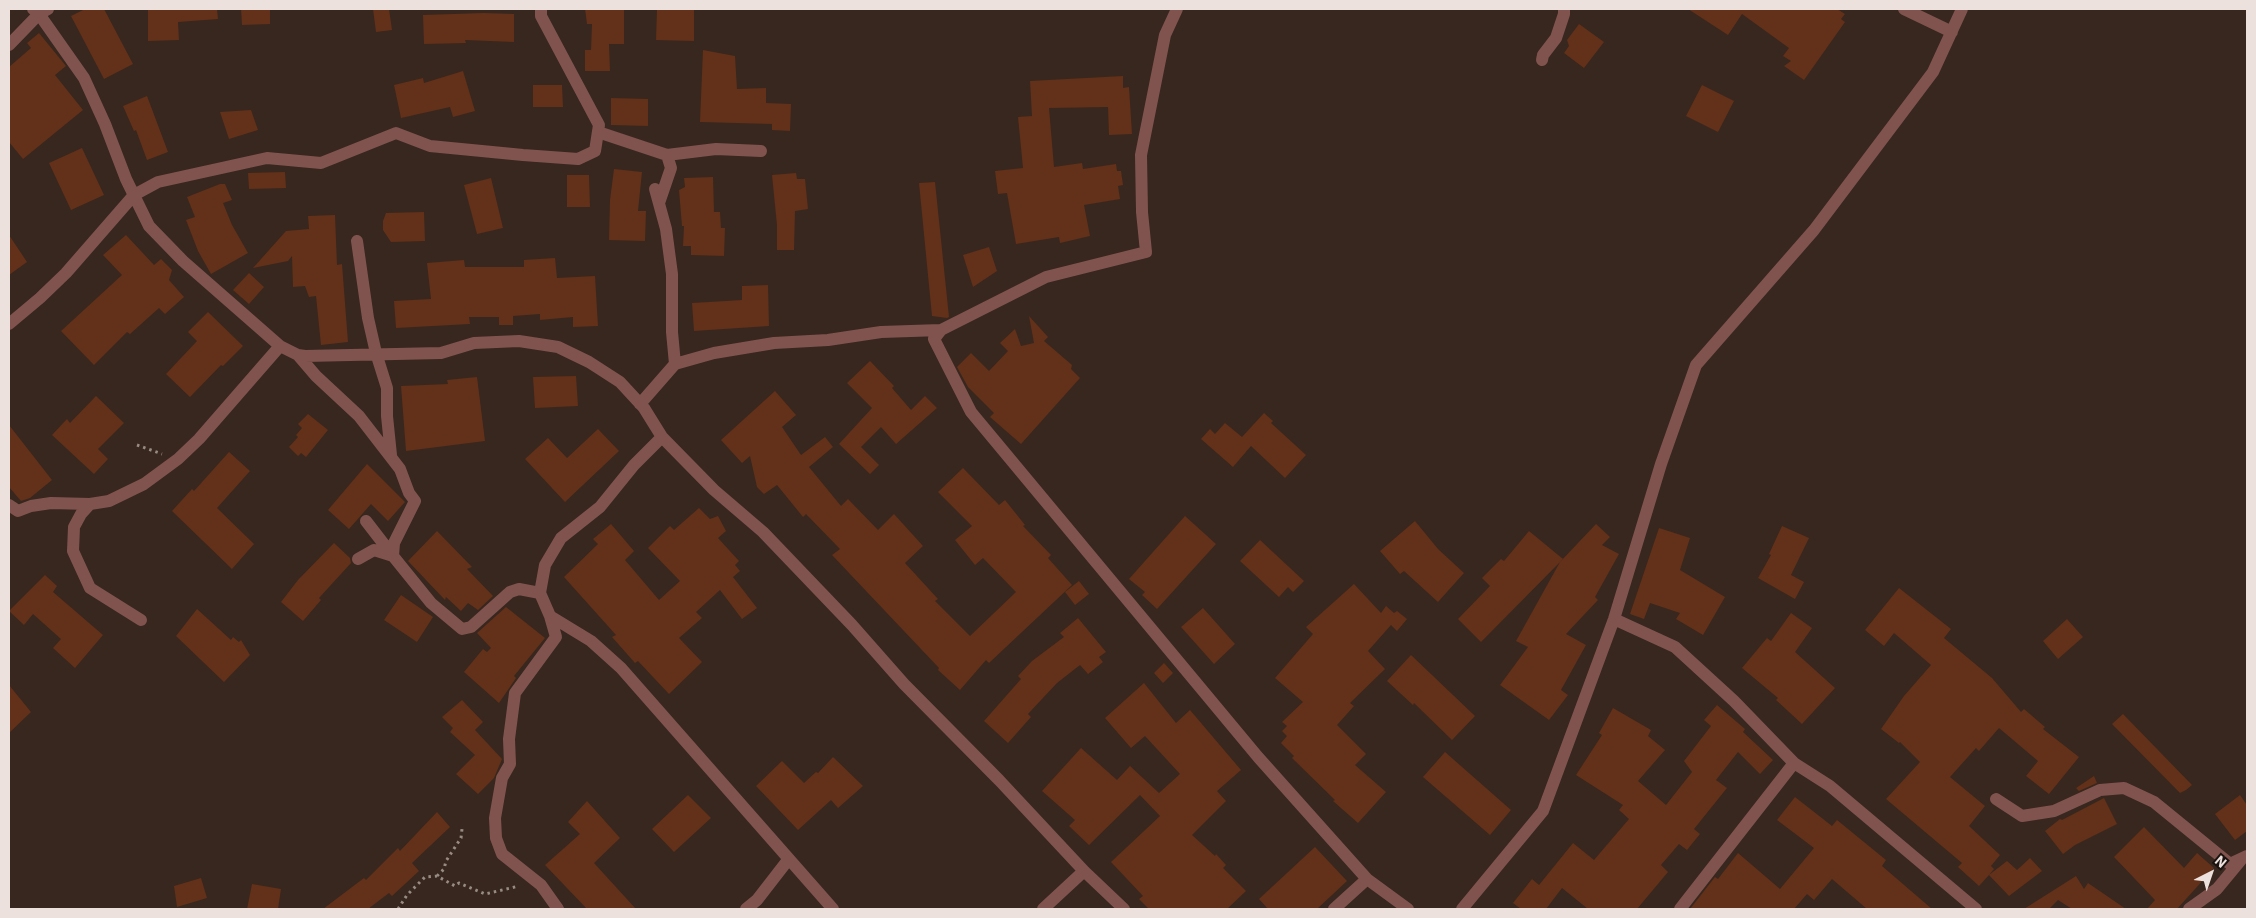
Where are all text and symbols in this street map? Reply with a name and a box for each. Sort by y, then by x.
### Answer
north arrow [2186,848,2236,898]
text: N [2211,852,2231,872]

